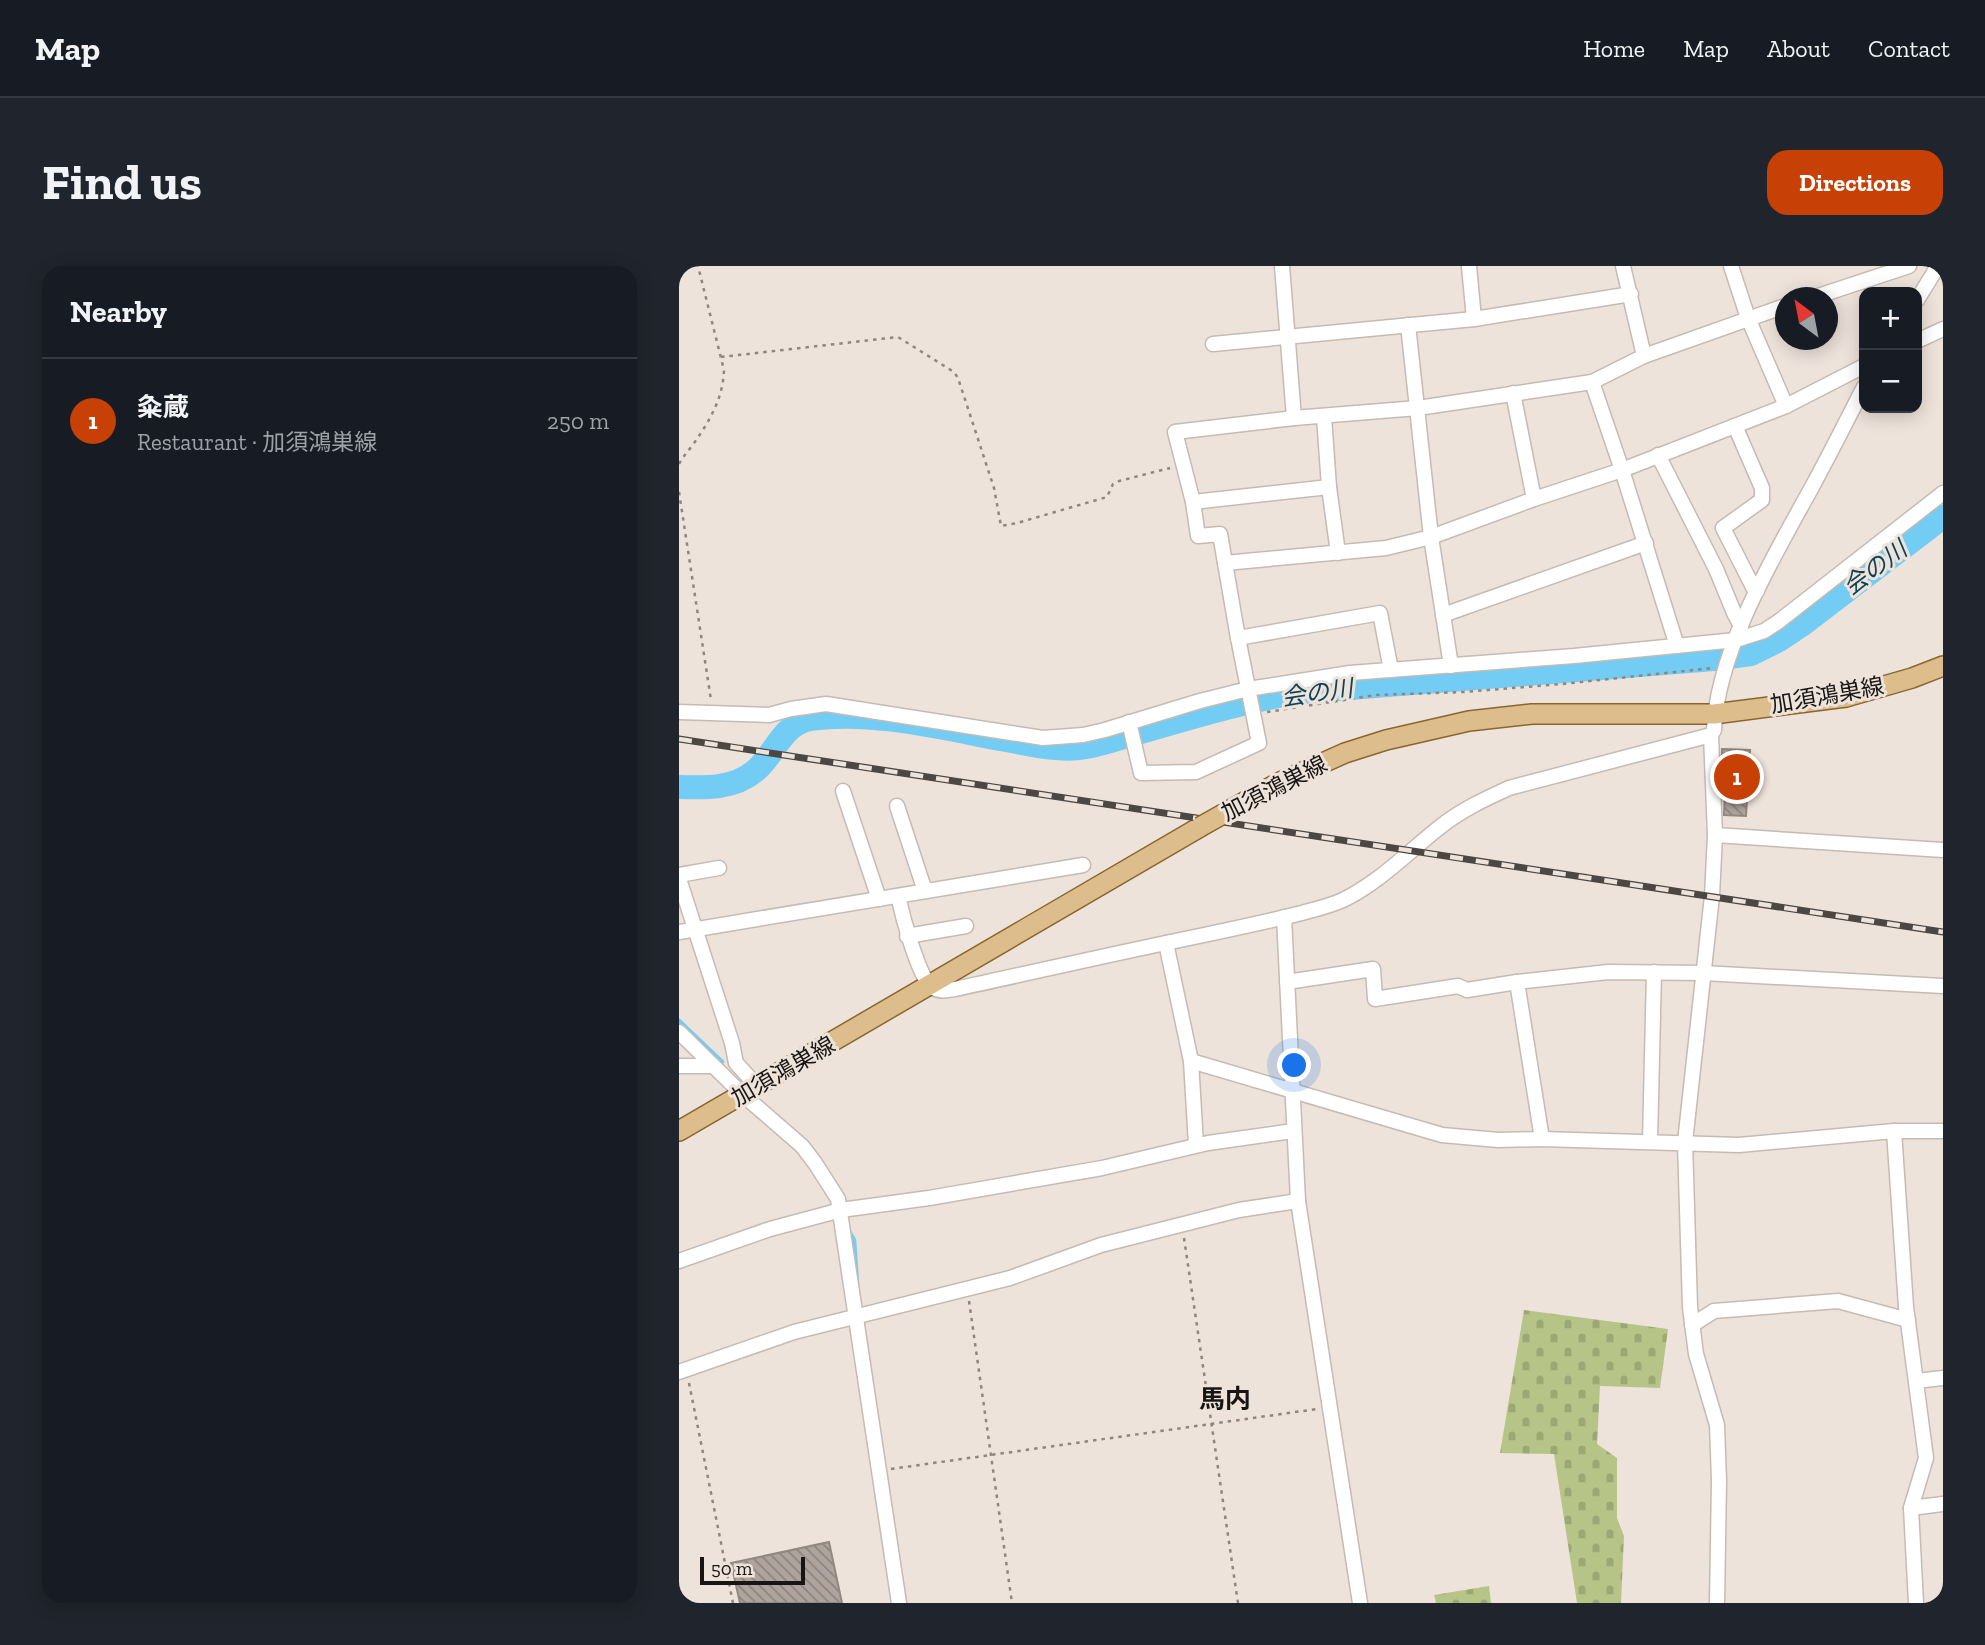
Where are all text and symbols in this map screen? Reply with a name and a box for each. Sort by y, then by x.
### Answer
text: Map [35,29,100,68]
text: Home [1583,34,1645,63]
text: Map [1683,34,1729,63]
text: About [1767,34,1830,63]
text: Contact [1868,34,1950,63]
button: Directions [1767,150,1943,215]
text: Find us [42,153,202,212]
north arrow [1775,287,1838,350]
map controls [1859,287,1922,413]
button: + [1859,287,1922,350]
text: Nearby [70,294,167,330]
button: − [1859,350,1922,413]
text: 粂蔵 [137,391,189,423]
text: 1 [88,407,98,435]
text: 250 m [547,407,609,435]
text: Restaurant · 加須鴻巣線 [137,428,377,456]
water label: 会の川 [1837,533,1915,601]
street label: 加須鴻巣線 [1768,671,1886,719]
water label: 会の川 [1279,673,1358,712]
street label: 加須鴻巣線 [1216,749,1332,827]
pin: 1 [1714,751,1760,803]
street label: 加須鴻巣線 [726,1030,840,1112]
your location [1277,1048,1311,1082]
district label: 馬内 [1199,1383,1251,1415]
scale bar [700,1554,805,1586]
text: 50 m [711,1557,752,1580]

